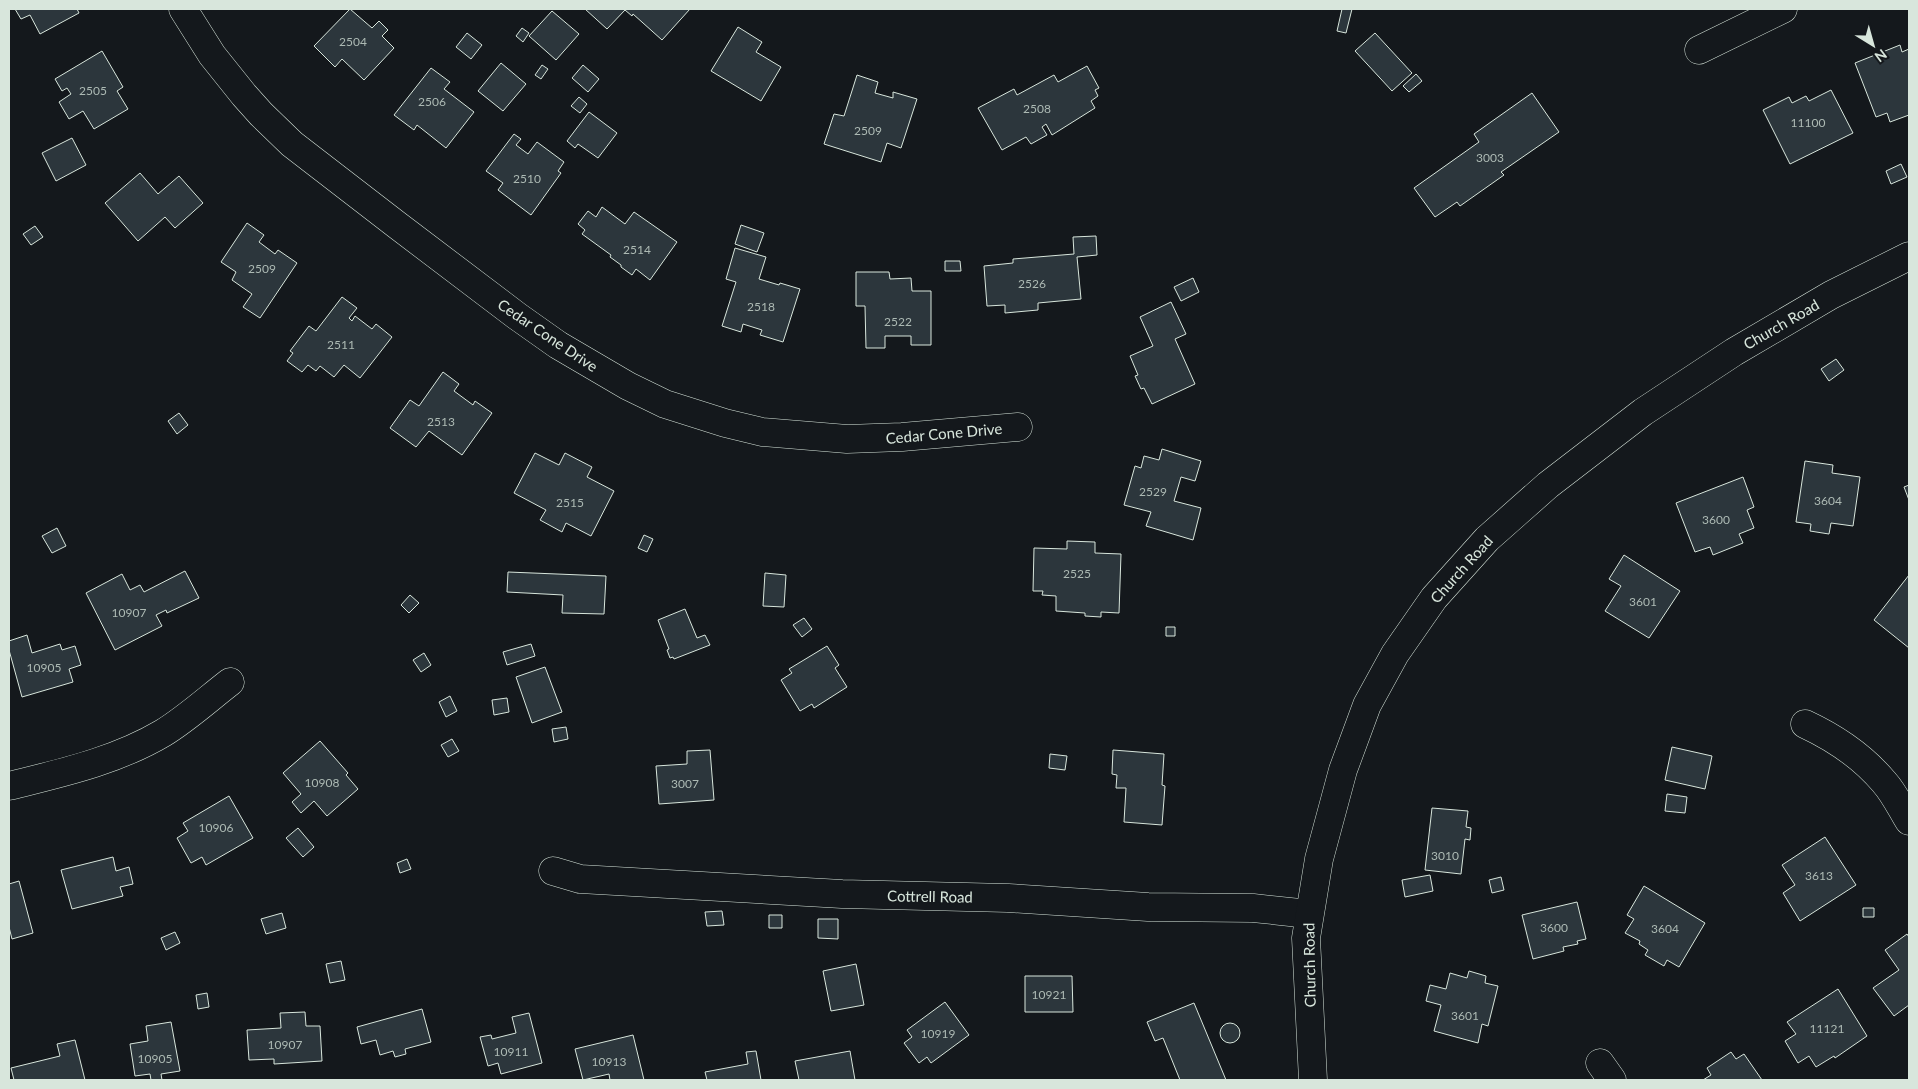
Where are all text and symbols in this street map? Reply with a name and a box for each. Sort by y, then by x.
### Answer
north arrow [1848,20,1898,70]
house number: 2504 [339,34,367,49]
text: N [1872,46,1891,66]
house number: 2505 [79,83,107,98]
house number: 2506 [418,94,446,109]
house number: 2508 [1023,101,1051,116]
house number: 11100 [1791,115,1825,130]
house number: 2509 [854,123,882,138]
house number: 3003 [1476,150,1504,165]
house number: 2510 [513,171,541,186]
house number: 2514 [623,242,651,257]
house number: 2509 [248,261,276,276]
house number: 2526 [1018,276,1046,291]
street label: Cedar Cone Drive [495,295,602,375]
street label: Church Road [1740,295,1822,353]
house number: 2518 [747,299,775,314]
house number: 2522 [884,314,912,329]
house number: 2511 [327,337,355,352]
house number: 2513 [427,414,455,429]
street label: Cedar Cone Drive [885,419,1003,447]
house number: 2529 [1139,484,1167,499]
house number: 3604 [1814,493,1842,508]
house number: 2515 [556,495,584,510]
house number: 3600 [1702,512,1730,527]
street label: Church Road [1426,532,1496,606]
house number: 2525 [1063,566,1091,581]
house number: 3601 [1629,594,1657,609]
house number: 10907 [112,605,146,620]
house number: 10905 [27,660,61,675]
house number: 10908 [305,775,339,790]
house number: 3007 [671,776,699,791]
house number: 10906 [199,820,233,835]
house number: 3010 [1431,848,1459,863]
house number: 3613 [1805,868,1833,883]
street label: Cottrell Road [887,886,973,906]
house number: 3600 [1540,920,1568,935]
house number: 3604 [1651,921,1679,936]
street label: Church Road [1299,923,1319,1007]
house number: 10921 [1032,987,1066,1002]
house number: 3601 [1451,1008,1479,1023]
house number: 11121 [1810,1021,1844,1036]
house number: 10919 [921,1026,955,1041]
house number: 10907 [268,1037,302,1052]
house number: 10911 [494,1044,528,1059]
house number: 10905 [138,1051,172,1066]
house number: 10913 [592,1054,626,1069]

